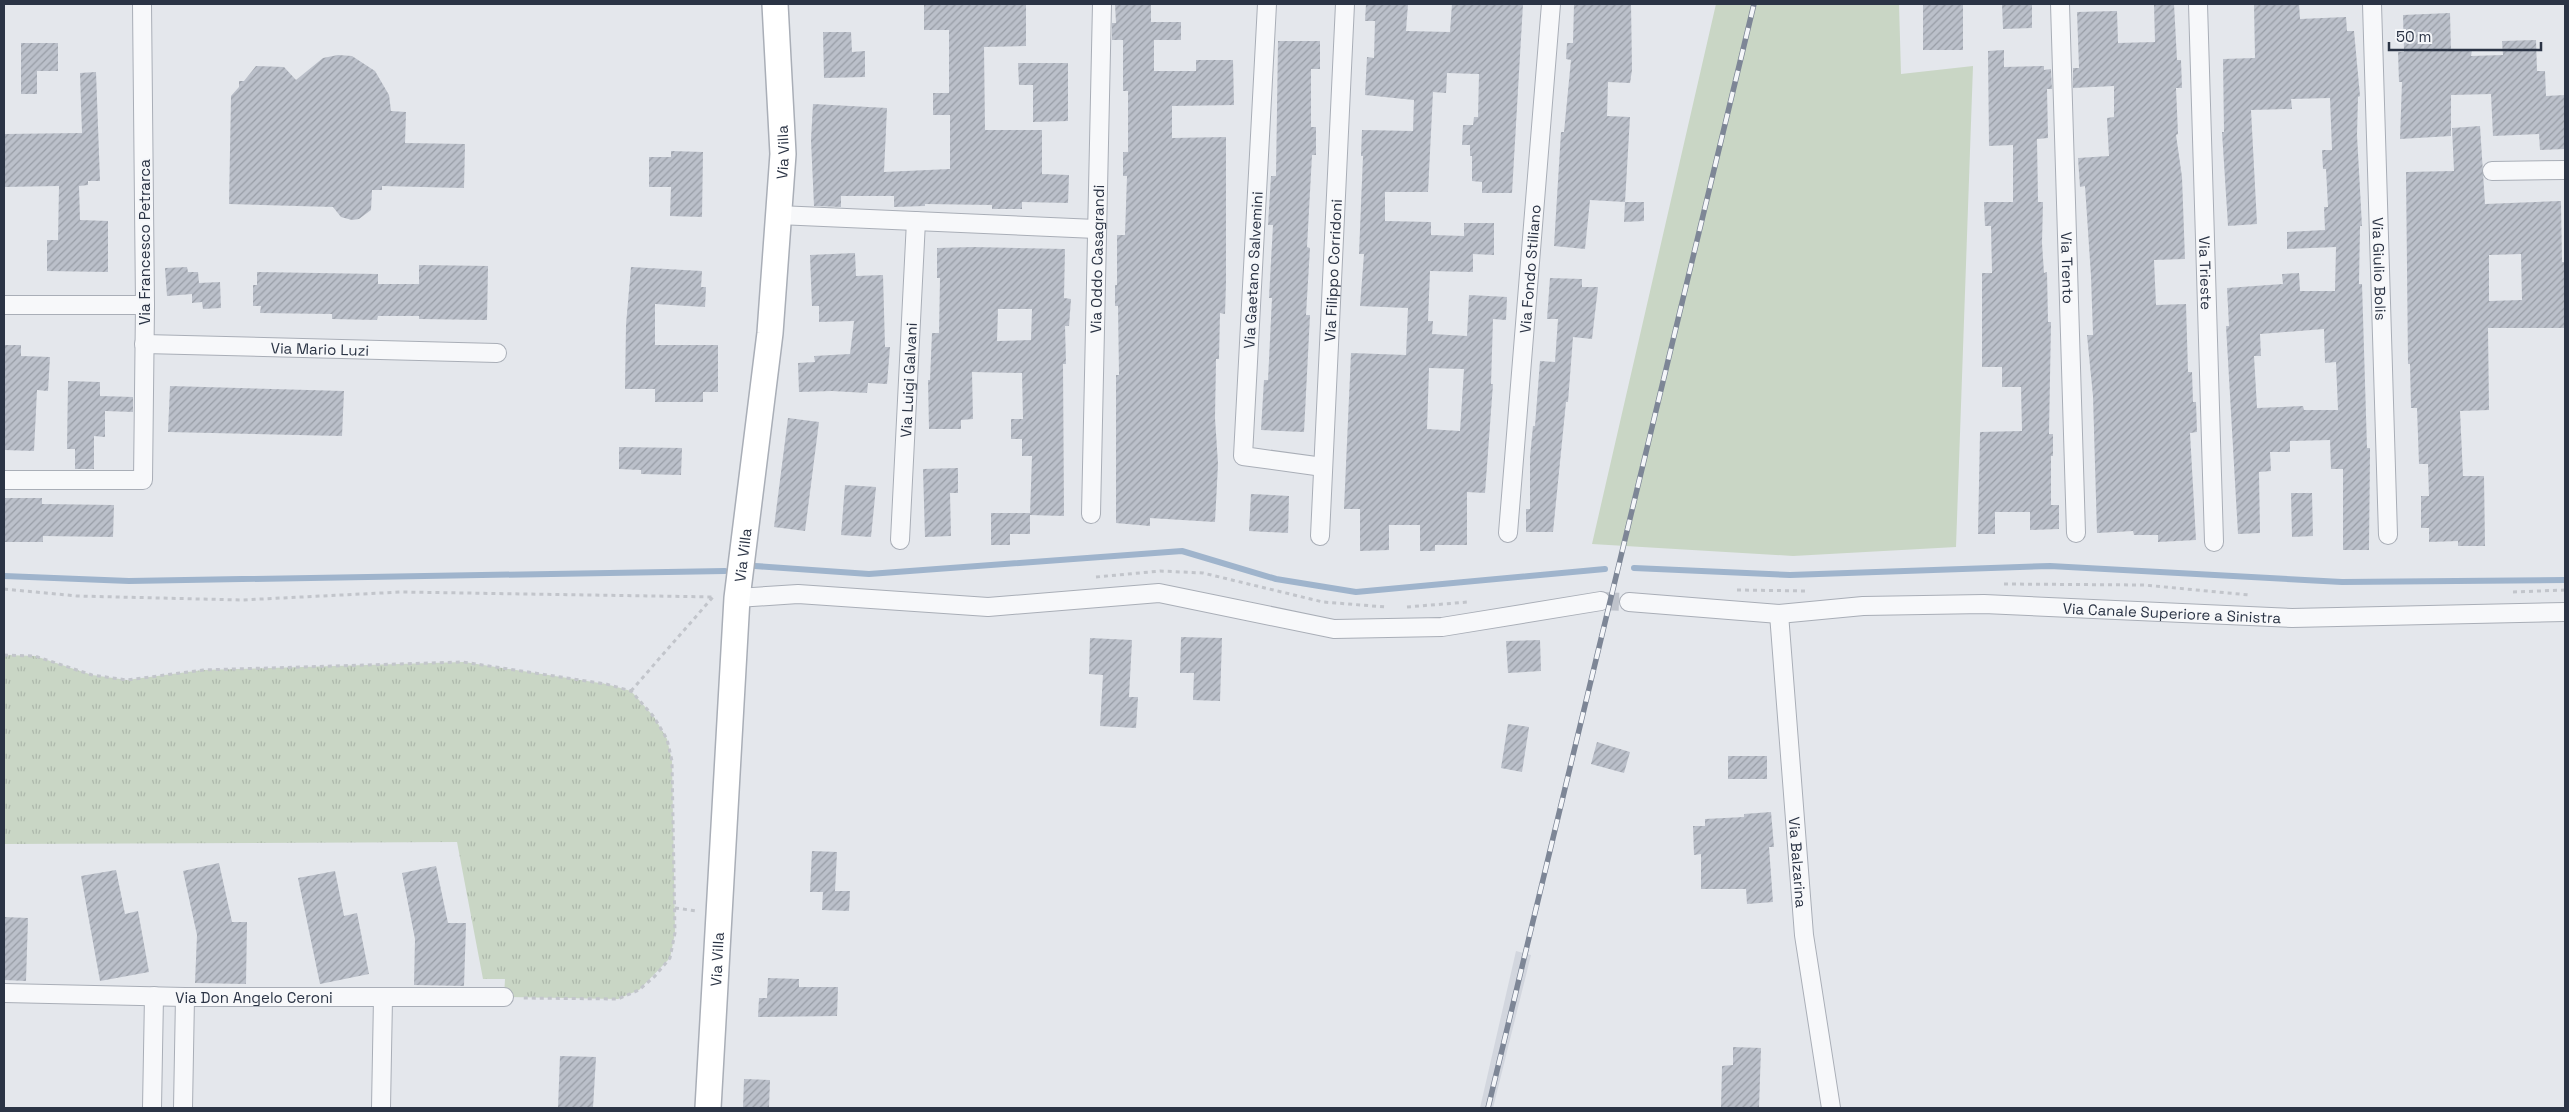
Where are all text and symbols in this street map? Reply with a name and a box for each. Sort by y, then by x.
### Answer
scale bar [2389,20,2542,52]
text: 50 m [2396,27,2431,46]
street label: Via Villa [772,124,792,180]
street label: Via Francesco Petrarca [135,159,154,325]
street label: Via Oddo Casagrandi [1085,184,1108,334]
street label: Via Gaetano Salvemini [1239,191,1267,349]
street label: Via Filippo Corridoni [1320,198,1345,342]
street label: Via Fondo Stiliano [1515,204,1544,334]
street label: Via Giulio Bolis [2369,217,2391,321]
street label: Via Trento [2057,232,2079,304]
street label: Via Trieste [2195,235,2217,310]
street label: Via Luigi Galvani [896,322,920,438]
street label: Via Mario Luzi [270,338,369,359]
street label: Via Villa [730,527,755,583]
street label: Via Canale Superiore a Sinistra [2062,598,2282,627]
street label: Via Balzarina [1785,816,1811,909]
street label: Via Villa [705,931,728,987]
street label: Via Don Angelo Ceroni [175,987,333,1007]

